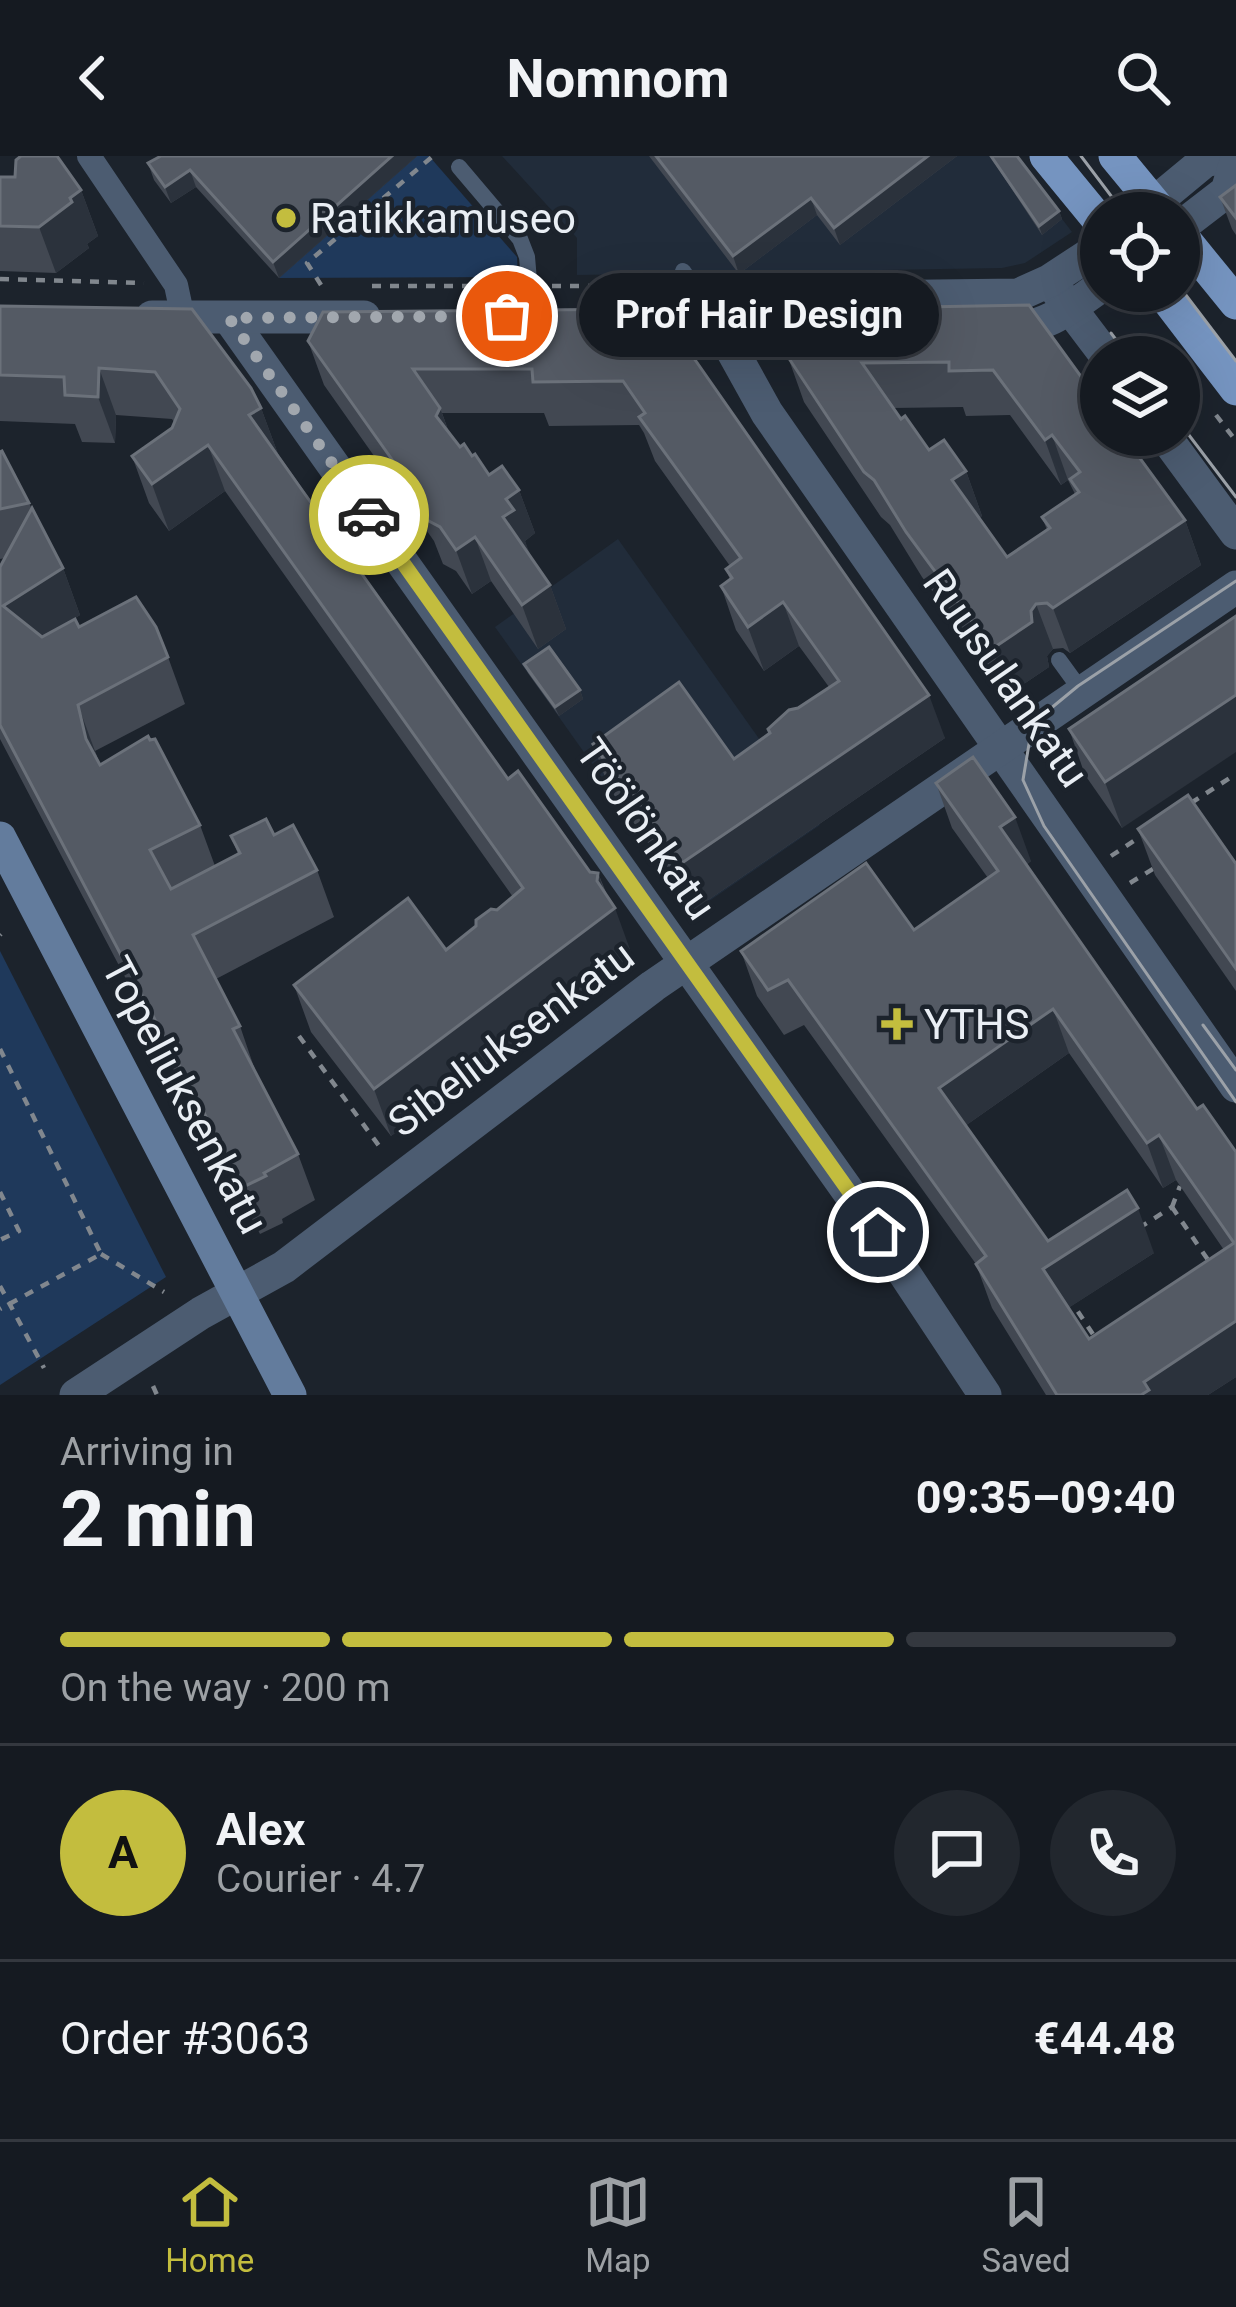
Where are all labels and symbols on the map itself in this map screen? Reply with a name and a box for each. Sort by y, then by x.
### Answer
place label: Ratikkamuseo [310,194,576,243]
marker: Ratikkamuseo [273,205,299,231]
pin [456,265,558,367]
callout: Prof Hair Design [579,274,939,358]
courier [309,455,429,575]
street label: Ruusulankatu [913,560,1099,796]
street label: Töölönkatu [566,729,726,929]
street label: Sibeliuksenkatu [379,931,643,1147]
street label: Topeliuksenkatu [92,948,278,1242]
place label: YTHS [924,1000,1030,1049]
marker: YTHS [881,1008,913,1040]
pin [827,1181,929,1283]

